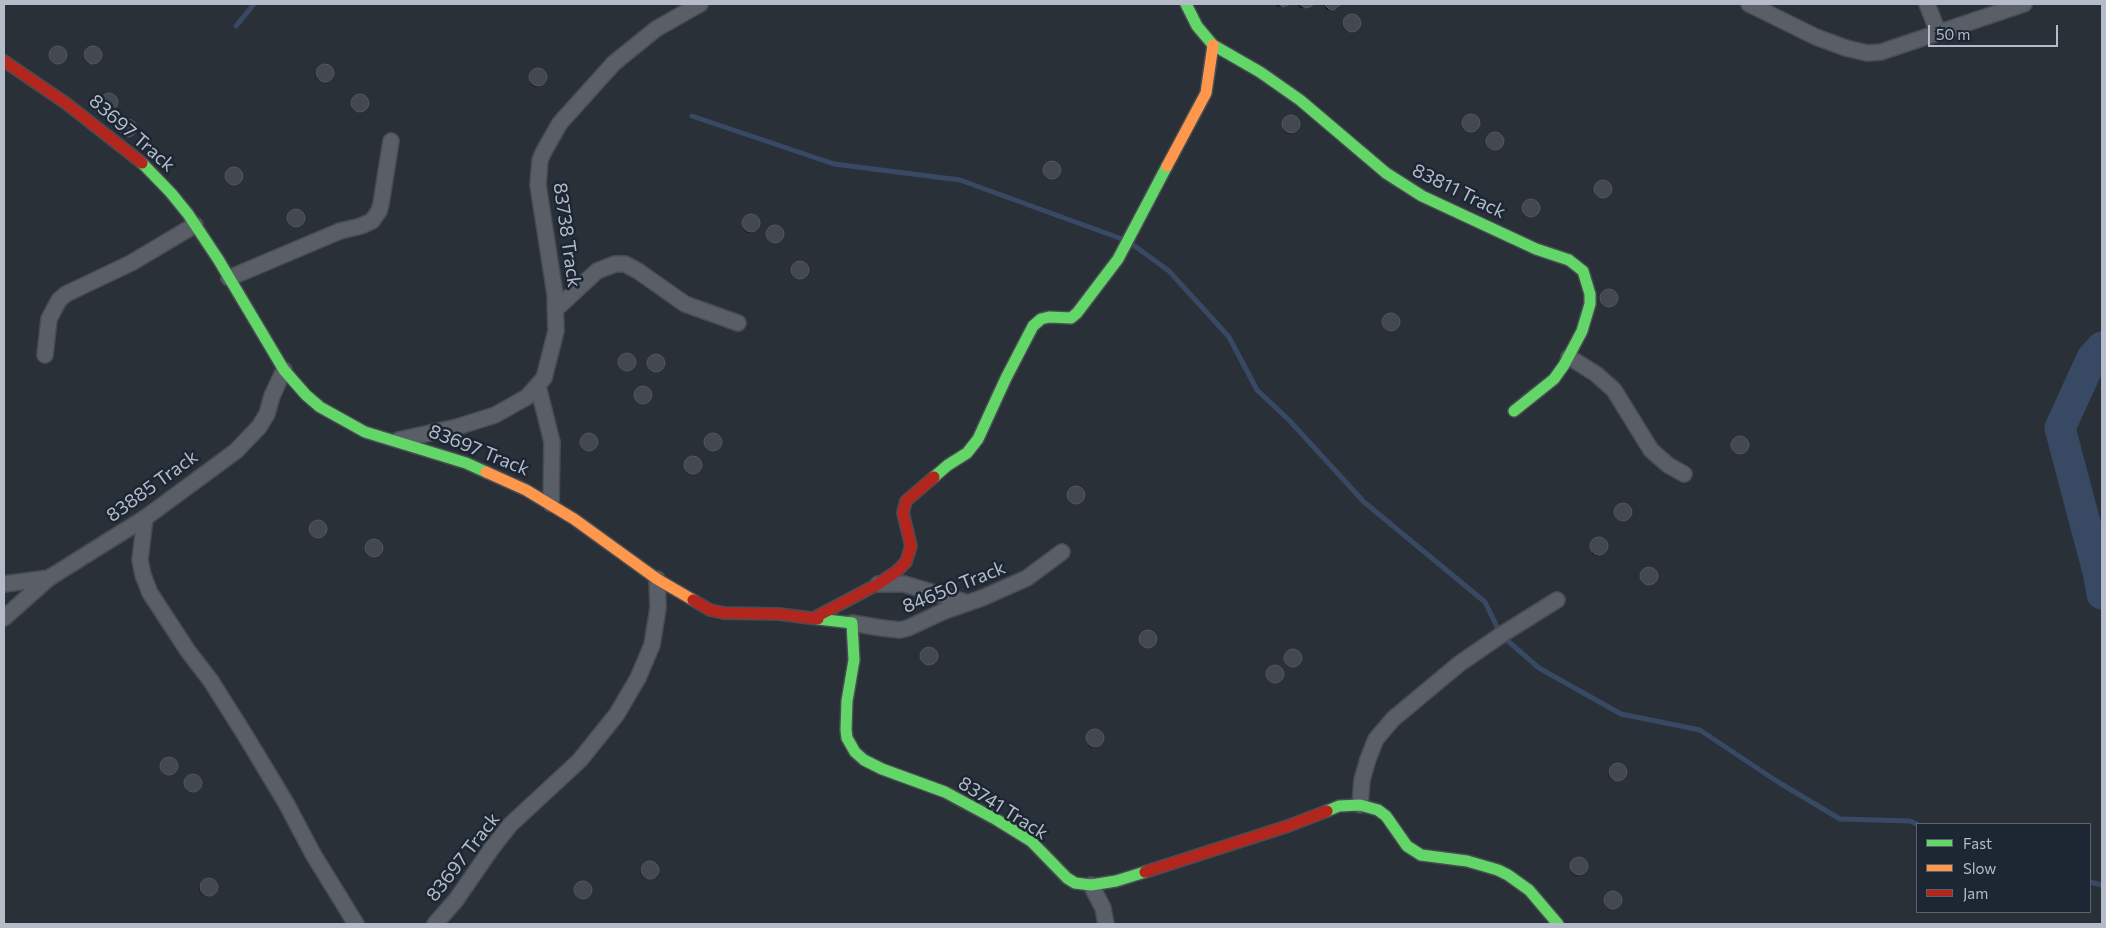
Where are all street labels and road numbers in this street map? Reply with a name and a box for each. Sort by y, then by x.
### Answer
street label: 83697 Track [84,90,180,176]
street label: 83811 Track [1408,159,1510,223]
street label: 83738 Track [548,181,586,289]
street label: 83697 Track [425,420,533,480]
street label: 83885 Track [102,445,202,527]
street label: 84650 Track [899,556,1009,618]
street label: 83741 Track [954,771,1052,845]
street label: 83697 Track [421,808,505,906]

